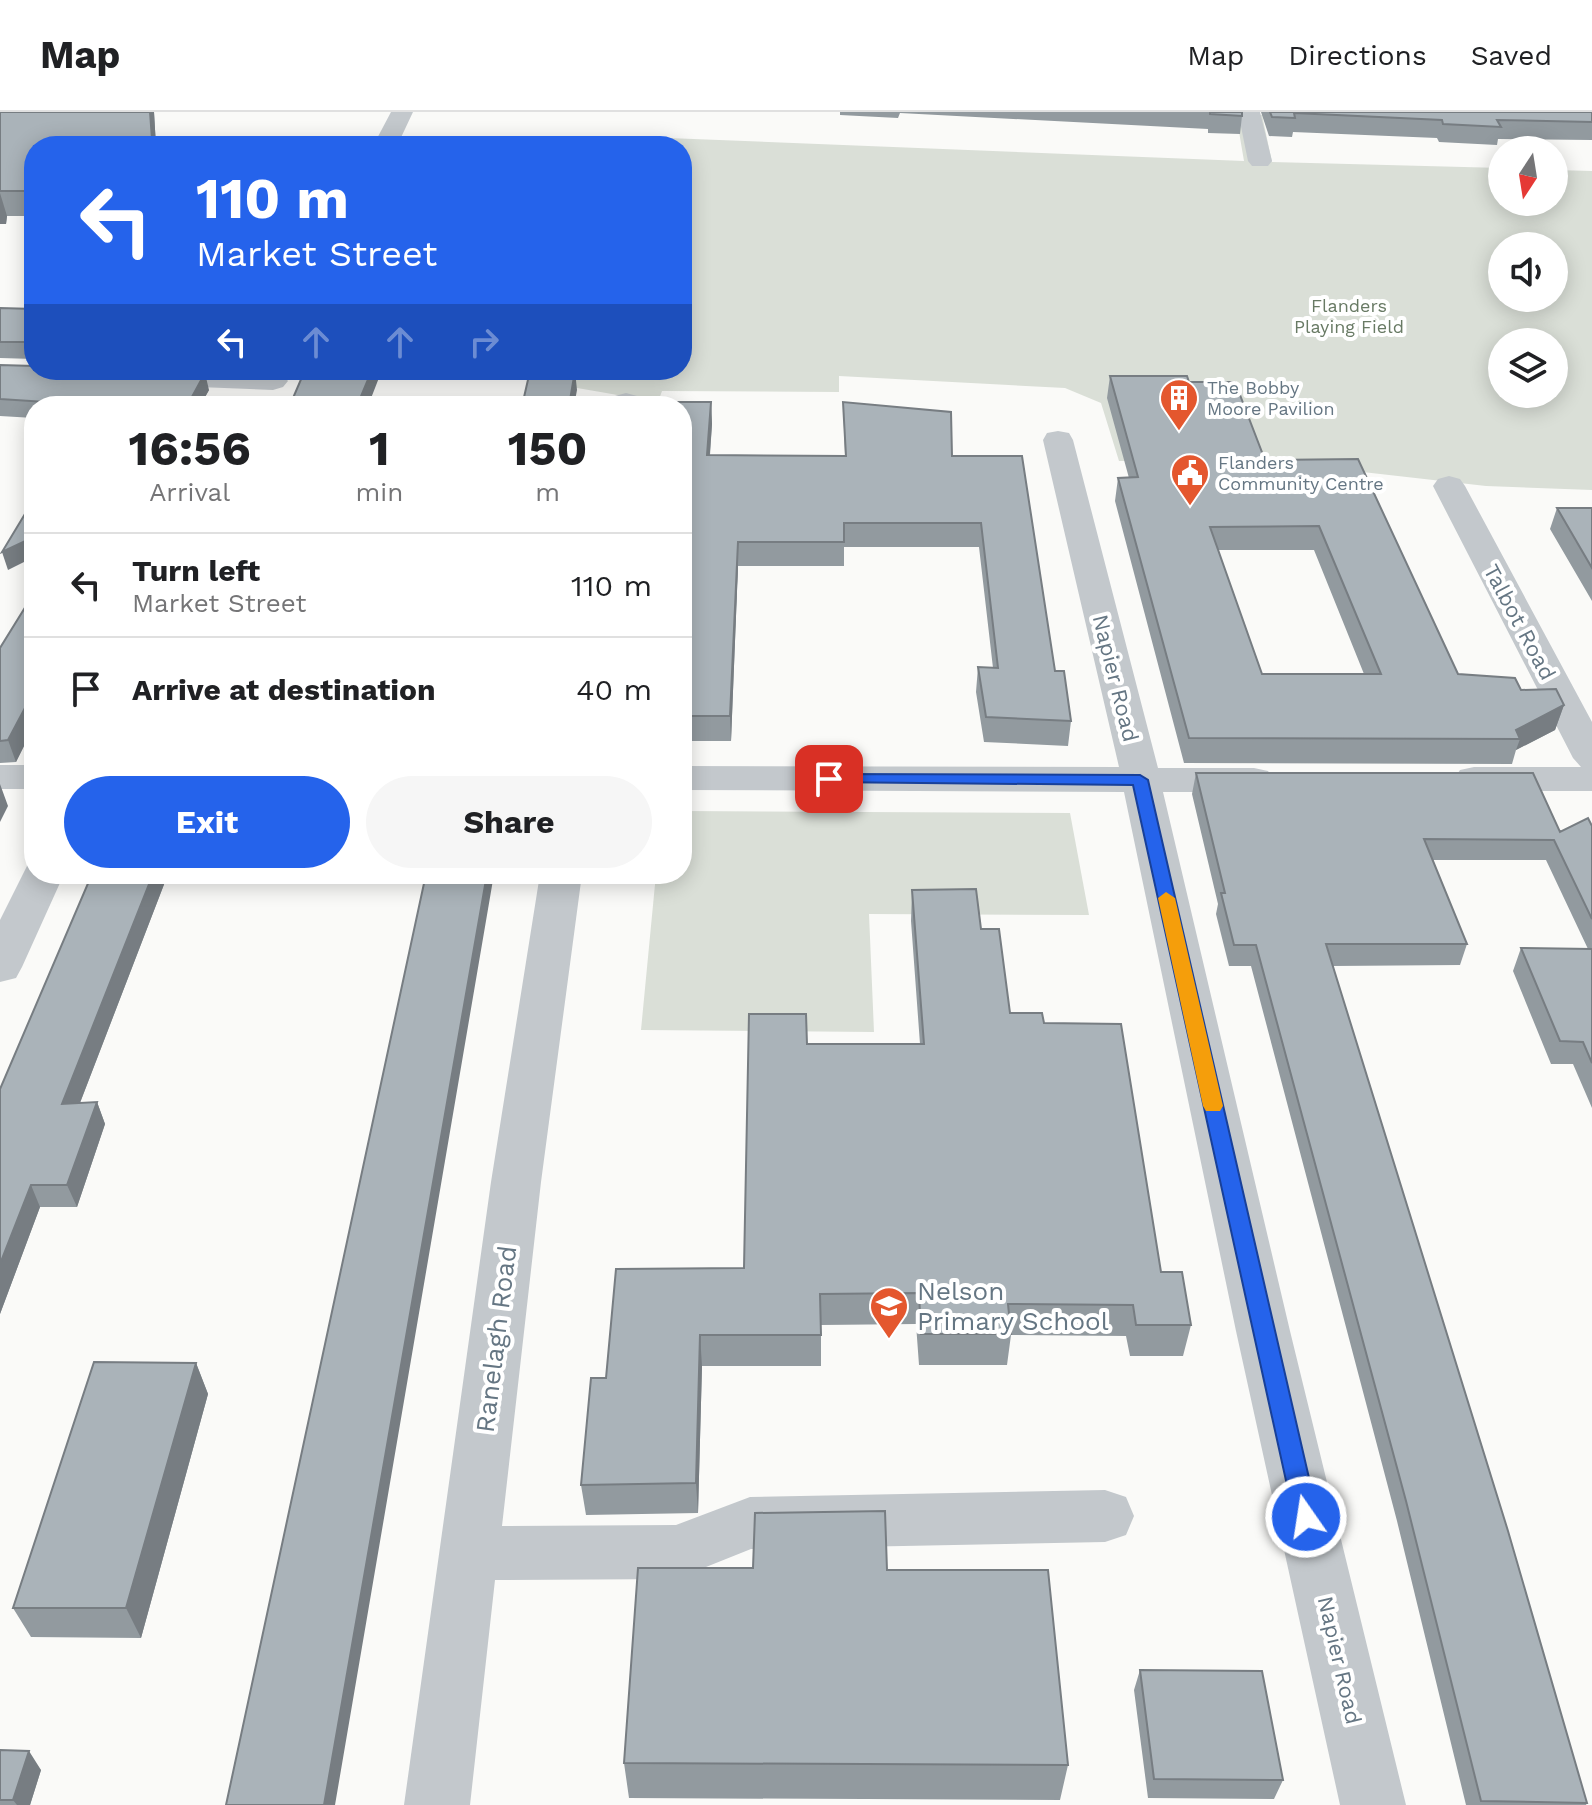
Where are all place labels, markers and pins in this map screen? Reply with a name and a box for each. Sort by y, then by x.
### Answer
building icon: The Bobby Moore Pavilion [1158,377,1200,432]
place label: The Bobby Moore Pavilion [1207,377,1335,419]
public building icon: Flanders Community Centre [1169,452,1211,507]
place label: Flanders Community Centre [1218,452,1384,494]
pin [795,745,863,813]
place label: Nelson Primary School [917,1276,1109,1336]
school or university icon: Nelson Primary School [868,1285,910,1340]

